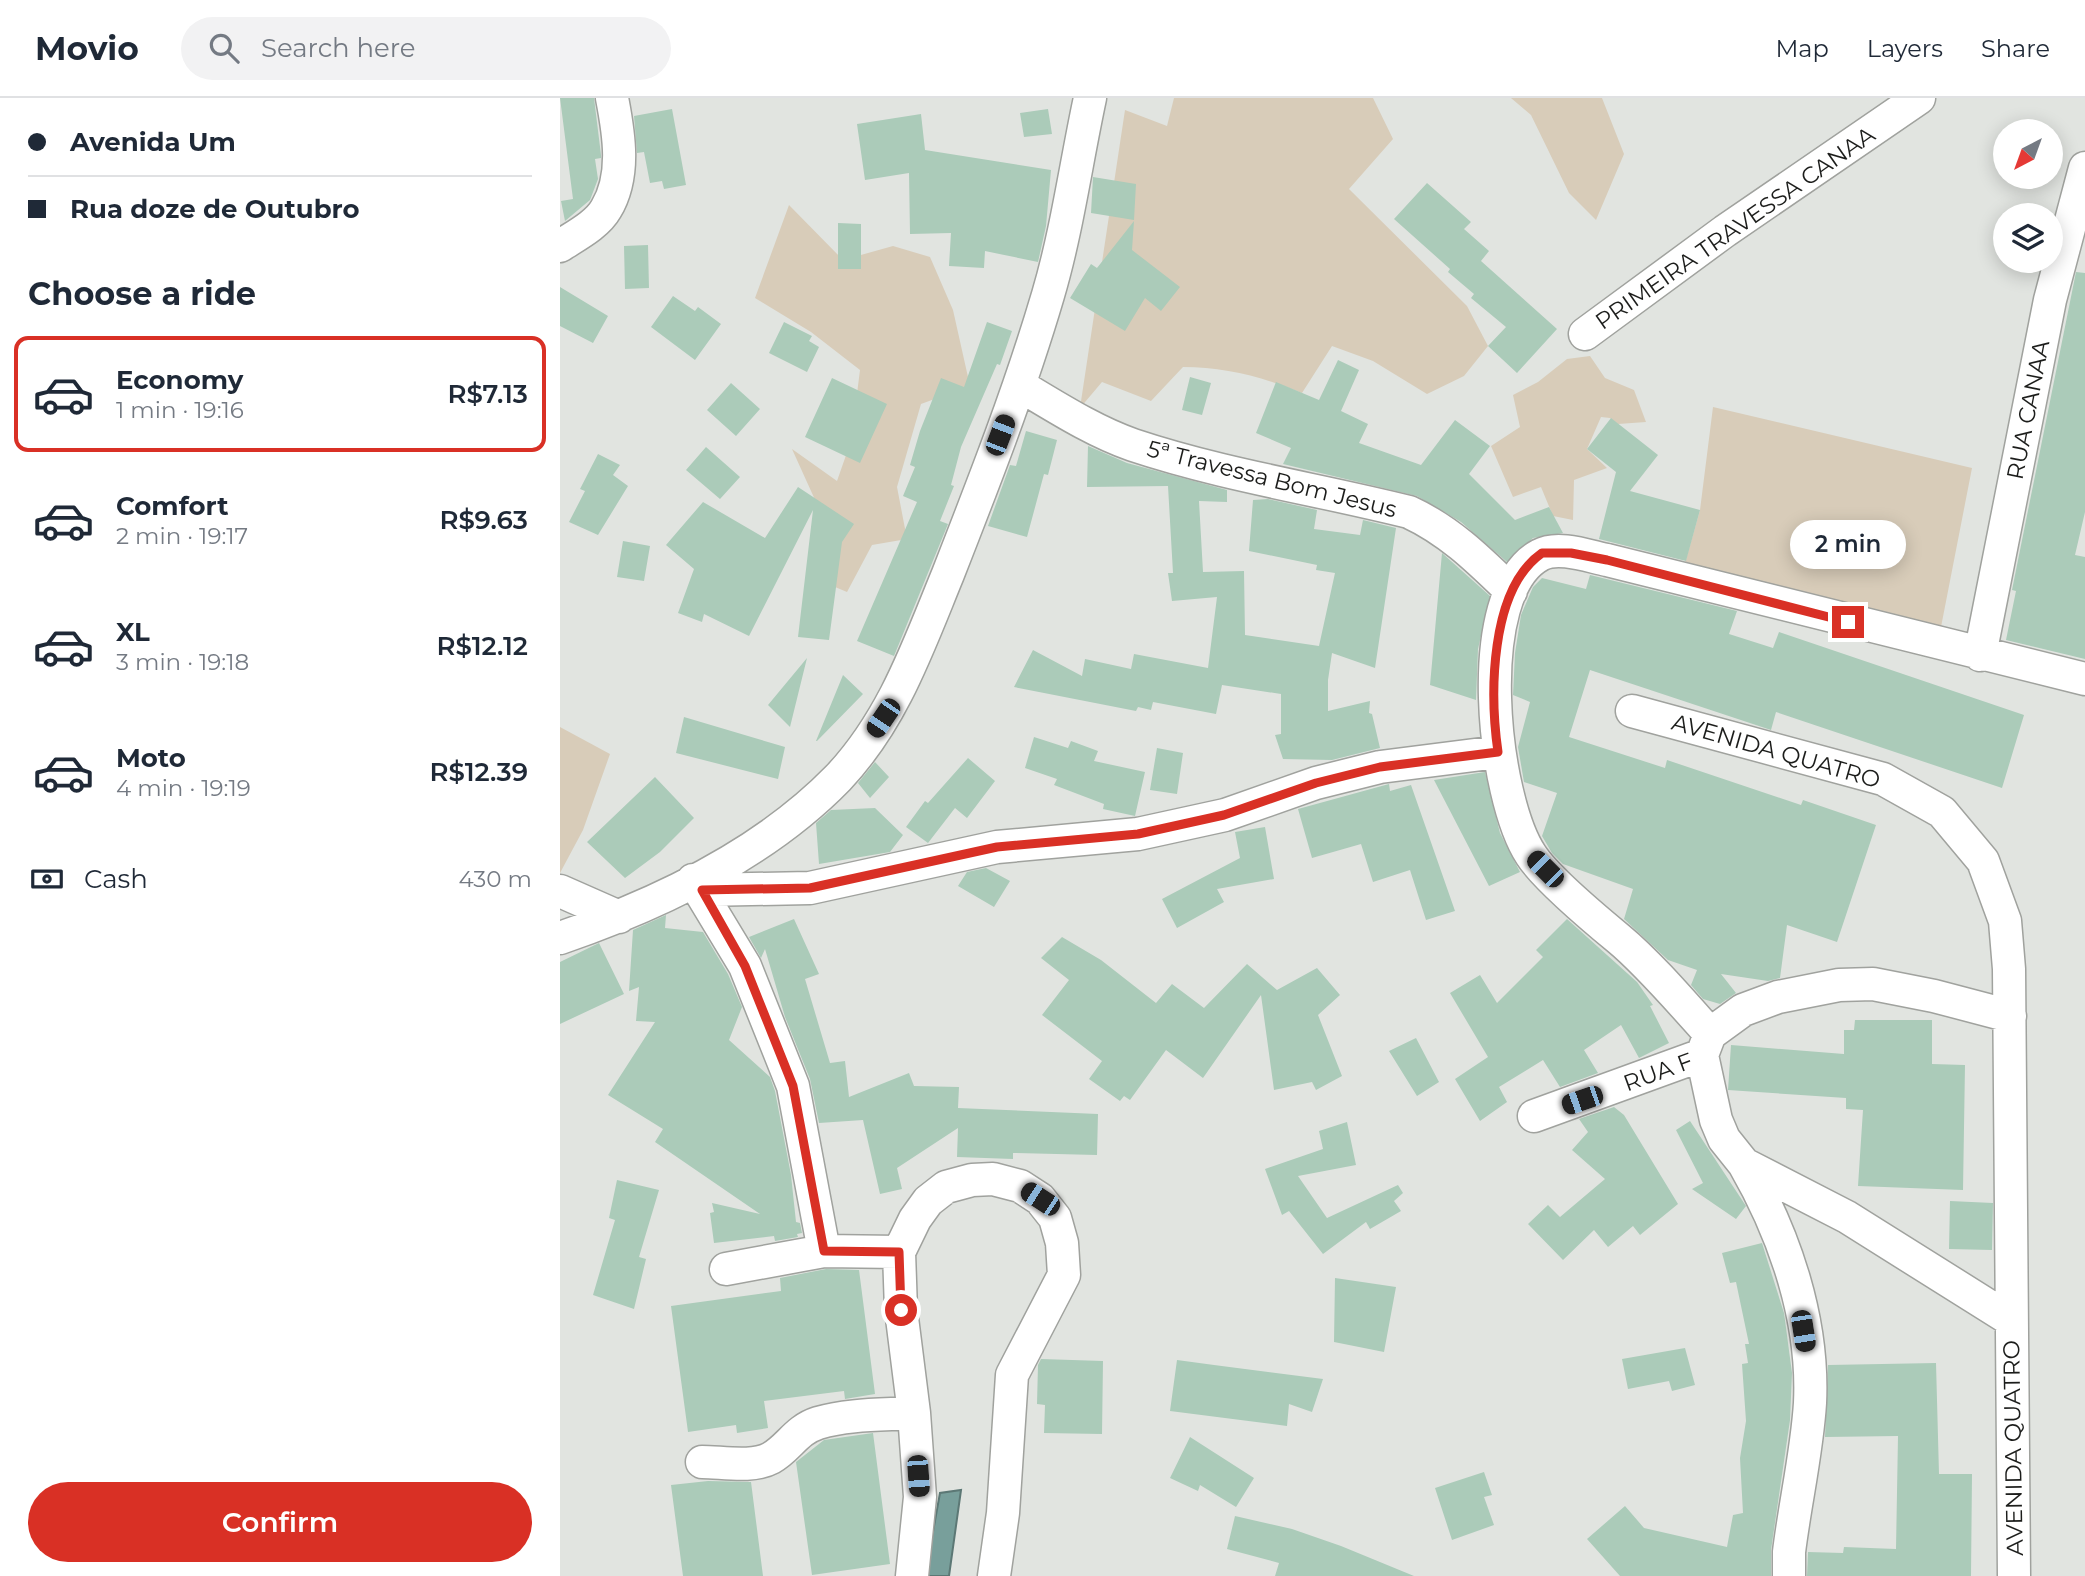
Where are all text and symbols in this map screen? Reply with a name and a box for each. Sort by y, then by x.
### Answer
search box [181,17,671,80]
text: Movio [35,28,139,68]
icon: search [205,29,243,67]
text: Search here [261,32,416,64]
text: Map [1775,34,1829,63]
text: Layers [1867,34,1943,63]
text: Share [1981,34,2050,63]
north arrow [1993,119,2063,189]
map controls [1993,119,2063,273]
street label: PRIMEIRA TRAVESSA CANAA [1590,120,1881,336]
text: Avenida Um [70,126,236,158]
text: Rua doze de Outubro [70,193,360,225]
button: layers [1993,203,2063,273]
text: Choose a ride [28,274,256,313]
street label: RUA CANAA [2001,337,2055,482]
icon: car [32,363,95,426]
text: Economy [116,364,243,396]
text: R$7.13 [447,378,528,410]
text: 1 min · 19:16 [116,396,244,424]
car [983,412,1018,458]
street label: 5ª Travessa Bom Jesus [1144,434,1400,524]
icon: car [32,489,95,552]
text: Comfort [116,490,228,522]
text: R$9.63 [439,504,528,536]
callout: 2 min [1790,520,1906,570]
text: 2 min · 19:17 [116,522,248,550]
text: 2 min [1815,530,1881,558]
route end [1832,606,1864,638]
icon: car [32,615,95,678]
text: XL [116,616,150,648]
text: R$12.12 [437,630,528,662]
text: 3 min · 19:18 [116,648,249,676]
car [863,695,904,741]
street label: AVENIDA QUATRO [1668,708,1884,794]
icon: car [32,741,95,804]
text: Moto [116,742,186,774]
text: R$12.39 [430,756,528,788]
text: 4 min · 19:19 [116,774,251,802]
car [1523,847,1568,891]
icon: cash [28,860,66,898]
text: Cash [84,863,148,895]
text: 430 m [459,865,532,893]
street label: RUA F [1620,1047,1696,1097]
car [1559,1083,1606,1117]
car [1017,1179,1064,1219]
route start [885,1294,917,1326]
car [1790,1309,1817,1353]
street label: AVENIDA QUATRO [1997,1340,2029,1556]
car [907,1454,930,1498]
button: Confirm [28,1482,532,1562]

